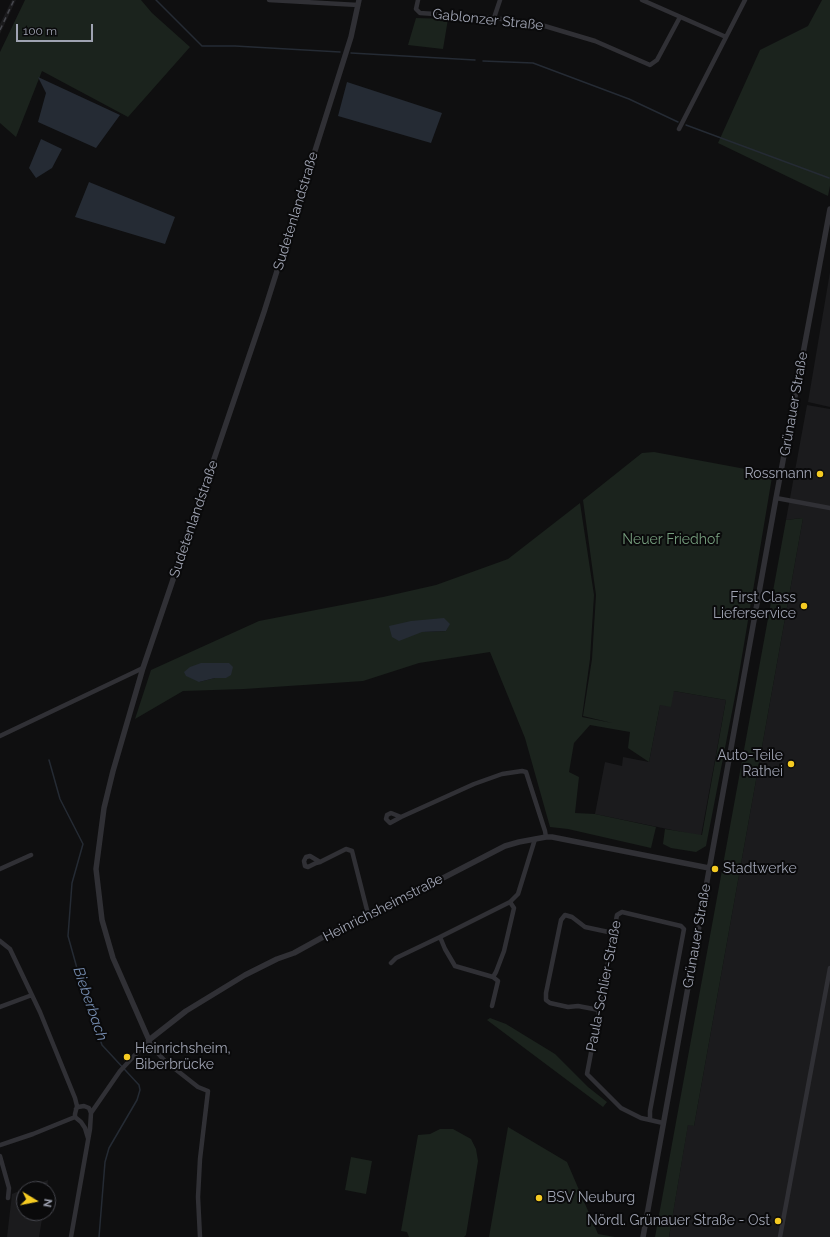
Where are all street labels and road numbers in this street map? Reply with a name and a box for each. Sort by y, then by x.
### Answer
street label: Gablonzer Straße [432,6,544,34]
street label: Sudetenlandstraße [270,150,322,272]
street label: Grünauer Straße [777,351,811,457]
street label: Sudetenlandstraße [166,458,222,580]
street label: Heinrichsheimstraße [320,870,446,946]
street label: Grünauer Straße [680,883,714,989]
street label: Paula-Schlier-Straße [583,919,625,1053]

